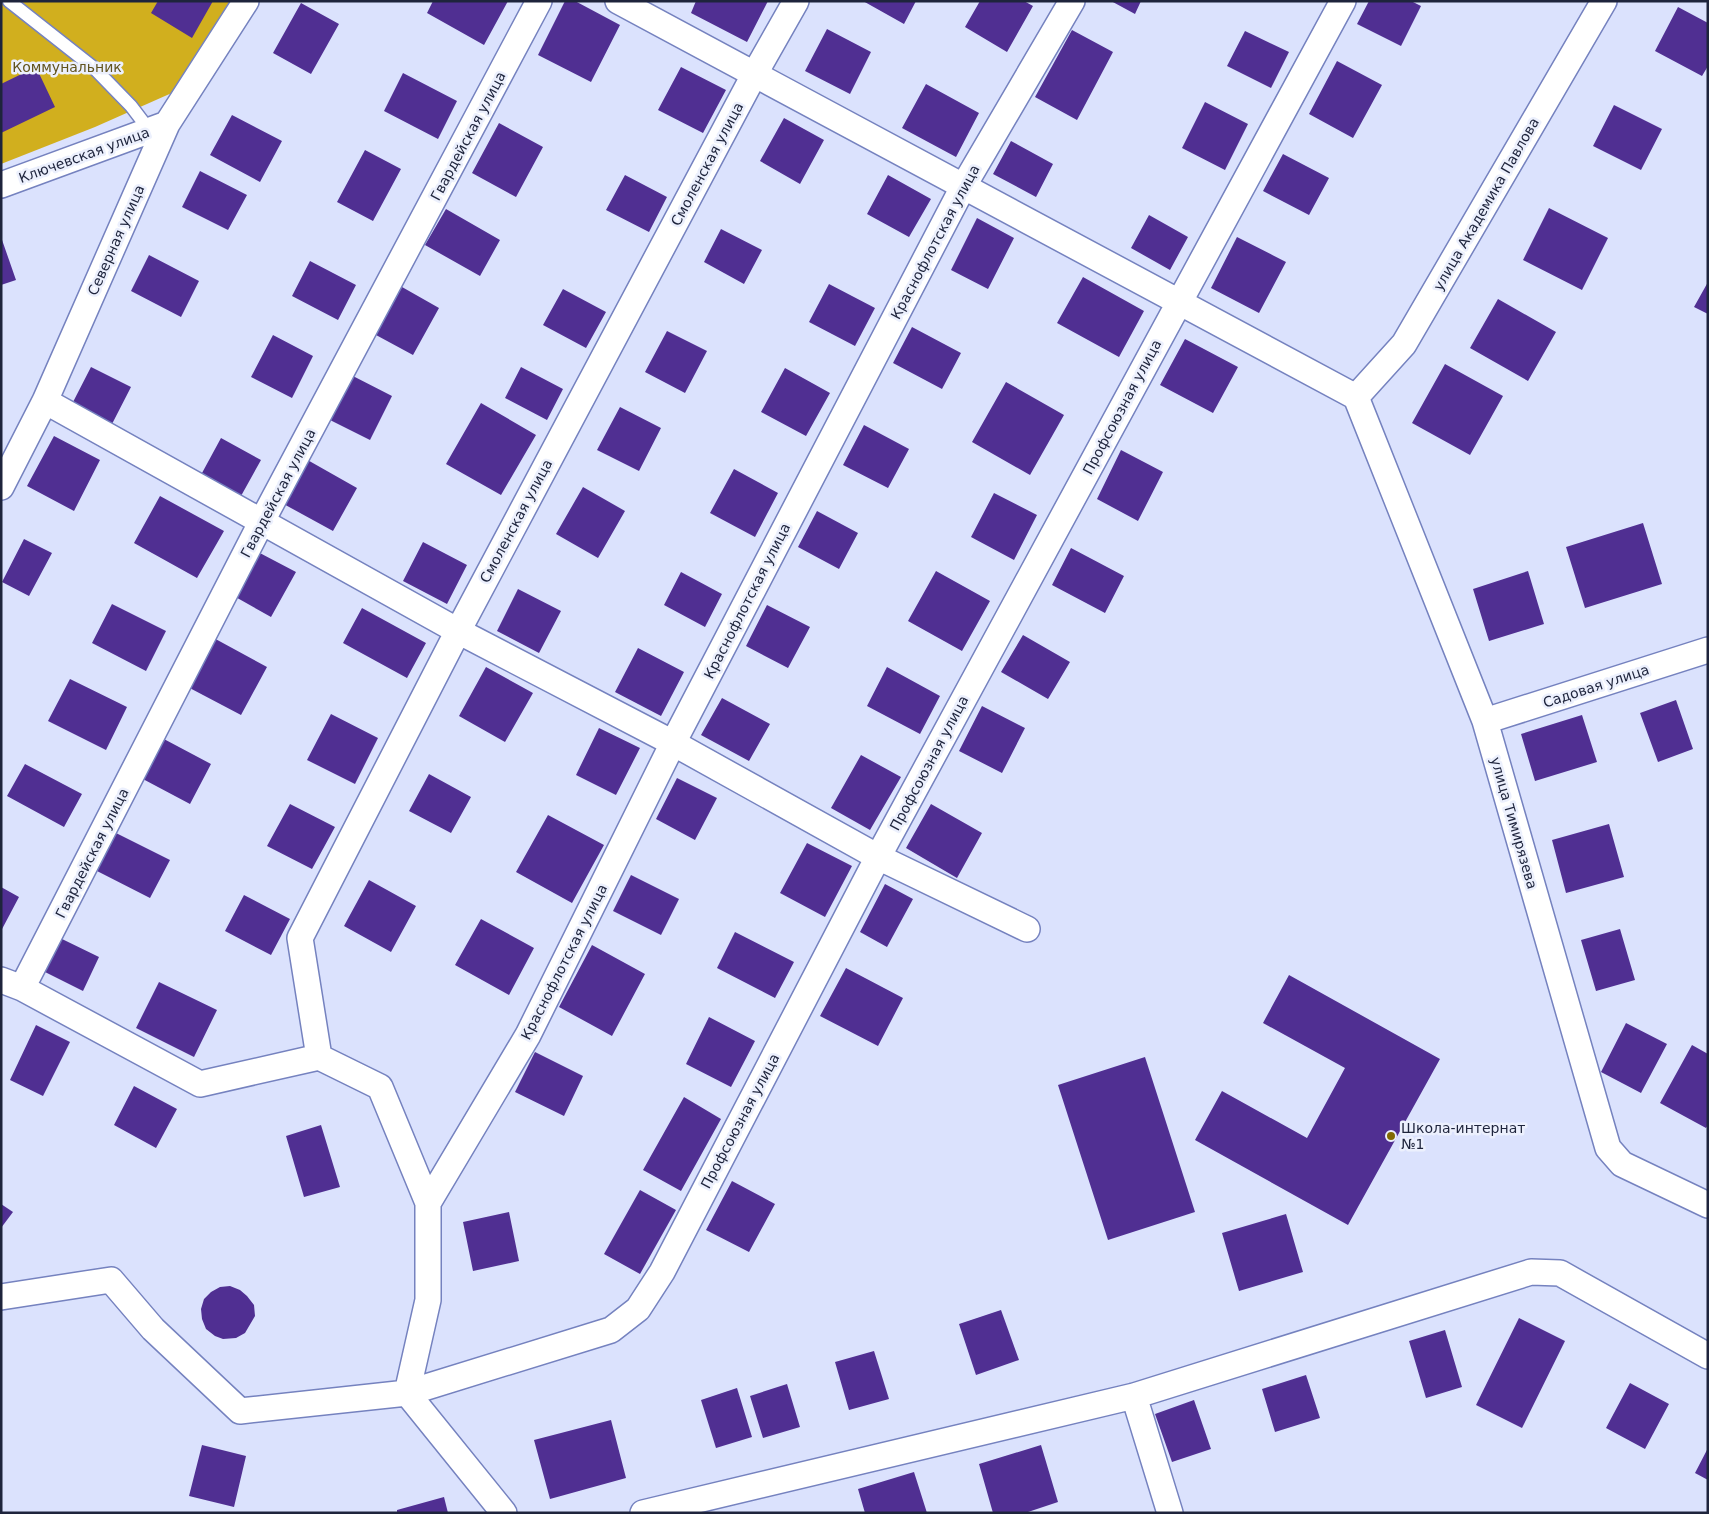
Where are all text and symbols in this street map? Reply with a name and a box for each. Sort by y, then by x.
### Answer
park label: Коммунальник [12,59,122,75]
street label: Гвардейская улица [427,69,509,203]
street label: Смоленская улица [668,99,746,229]
street label: улица Академика Павлова [1430,115,1542,293]
street label: Ключевская улица [16,124,152,186]
street label: Краснофлотская улица [887,162,983,322]
street label: Северная улица [84,182,148,298]
street label: Профсоюзная улица [1080,337,1164,477]
street label: Гвардейская улица [237,426,319,560]
street label: Смоленская улица [477,456,555,586]
street label: Краснофлотская улица [701,521,793,681]
street label: Садовая улица [1541,661,1651,711]
street label: Профсоюзная улица [887,693,971,833]
street label: улица Тимирязева [1488,755,1540,891]
street label: Гвардейская улица [52,785,132,921]
street label: Краснофлотская улица [518,882,610,1042]
street label: Профсоюзная улица [698,1051,782,1191]
place label: Школа-интернат №1 [1401,1120,1525,1152]
marker: Школа-интернат №1 [1385,1130,1397,1142]

